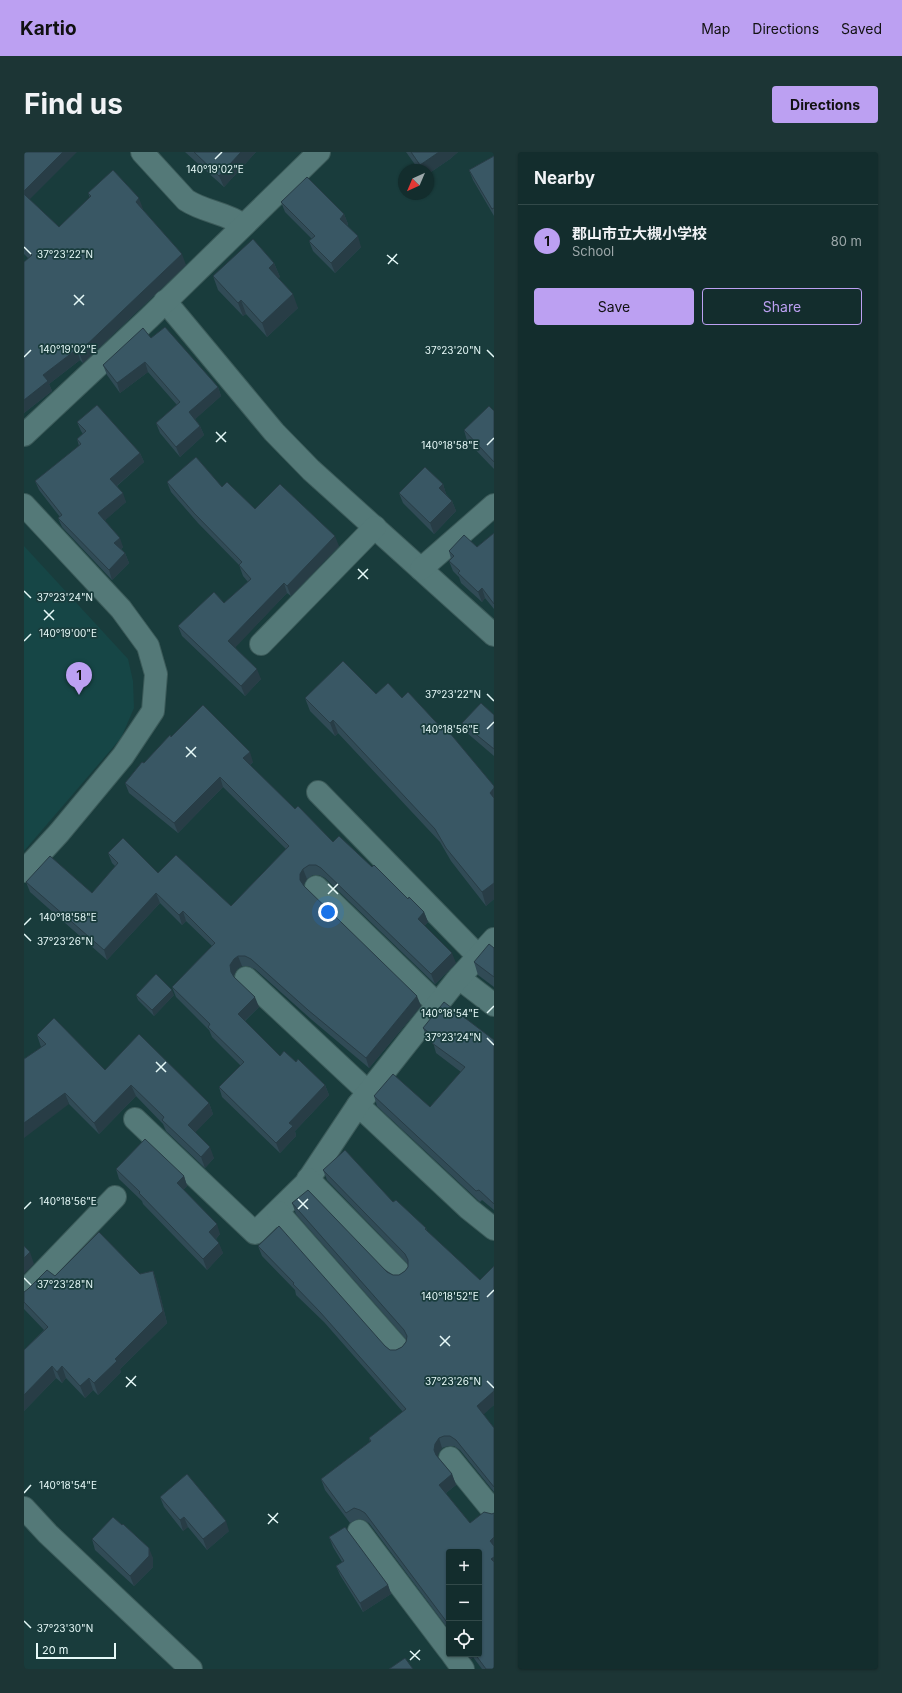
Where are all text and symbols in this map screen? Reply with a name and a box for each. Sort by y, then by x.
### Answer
text: Kartio [20,17,77,40]
text: Map [701,20,730,37]
text: Directions [752,20,819,37]
text: Saved [841,20,882,37]
button: Directions [772,86,878,123]
text: Find us [24,87,123,121]
text: 140°19'02"E [186,163,244,175]
north arrow [398,164,434,200]
text: Nearby [534,168,595,188]
text: 郡山市立大槻小学校 [572,224,707,243]
text: 1 [544,233,550,249]
text: 80 m [831,233,862,249]
text: School [572,243,614,259]
text: 37°23'22"N [37,248,93,260]
button: Save [534,288,694,325]
button: Share [702,288,862,325]
text: 140°19'02"E [39,343,97,355]
text: 37°23'20"N [425,344,481,356]
text: 140°18'58"E [421,439,479,451]
text: 37°23'24"N [37,591,93,603]
text: 140°19'00"E [39,627,97,639]
pin: 1 [66,662,92,695]
text: 37°23'22"N [425,688,481,700]
text: 140°18'56"E [421,723,479,735]
your location [318,902,338,922]
text: 140°18'58"E [39,911,97,923]
text: 37°23'26"N [37,935,93,947]
text: 140°18'54"E [421,1007,479,1019]
text: 37°23'24"N [425,1031,481,1043]
text: 140°18'56"E [39,1195,97,1207]
text: 37°23'28"N [37,1278,93,1290]
text: 140°18'52"E [421,1290,479,1302]
text: 37°23'26"N [425,1375,481,1387]
text: 140°18'54"E [39,1479,97,1491]
map controls [446,1549,482,1657]
button: + [446,1549,482,1585]
button: − [446,1585,482,1621]
button: locate [446,1621,482,1657]
text: 37°23'30"N [37,1622,93,1634]
scale bar [36,1641,116,1660]
text: 20 m [42,1643,68,1657]

